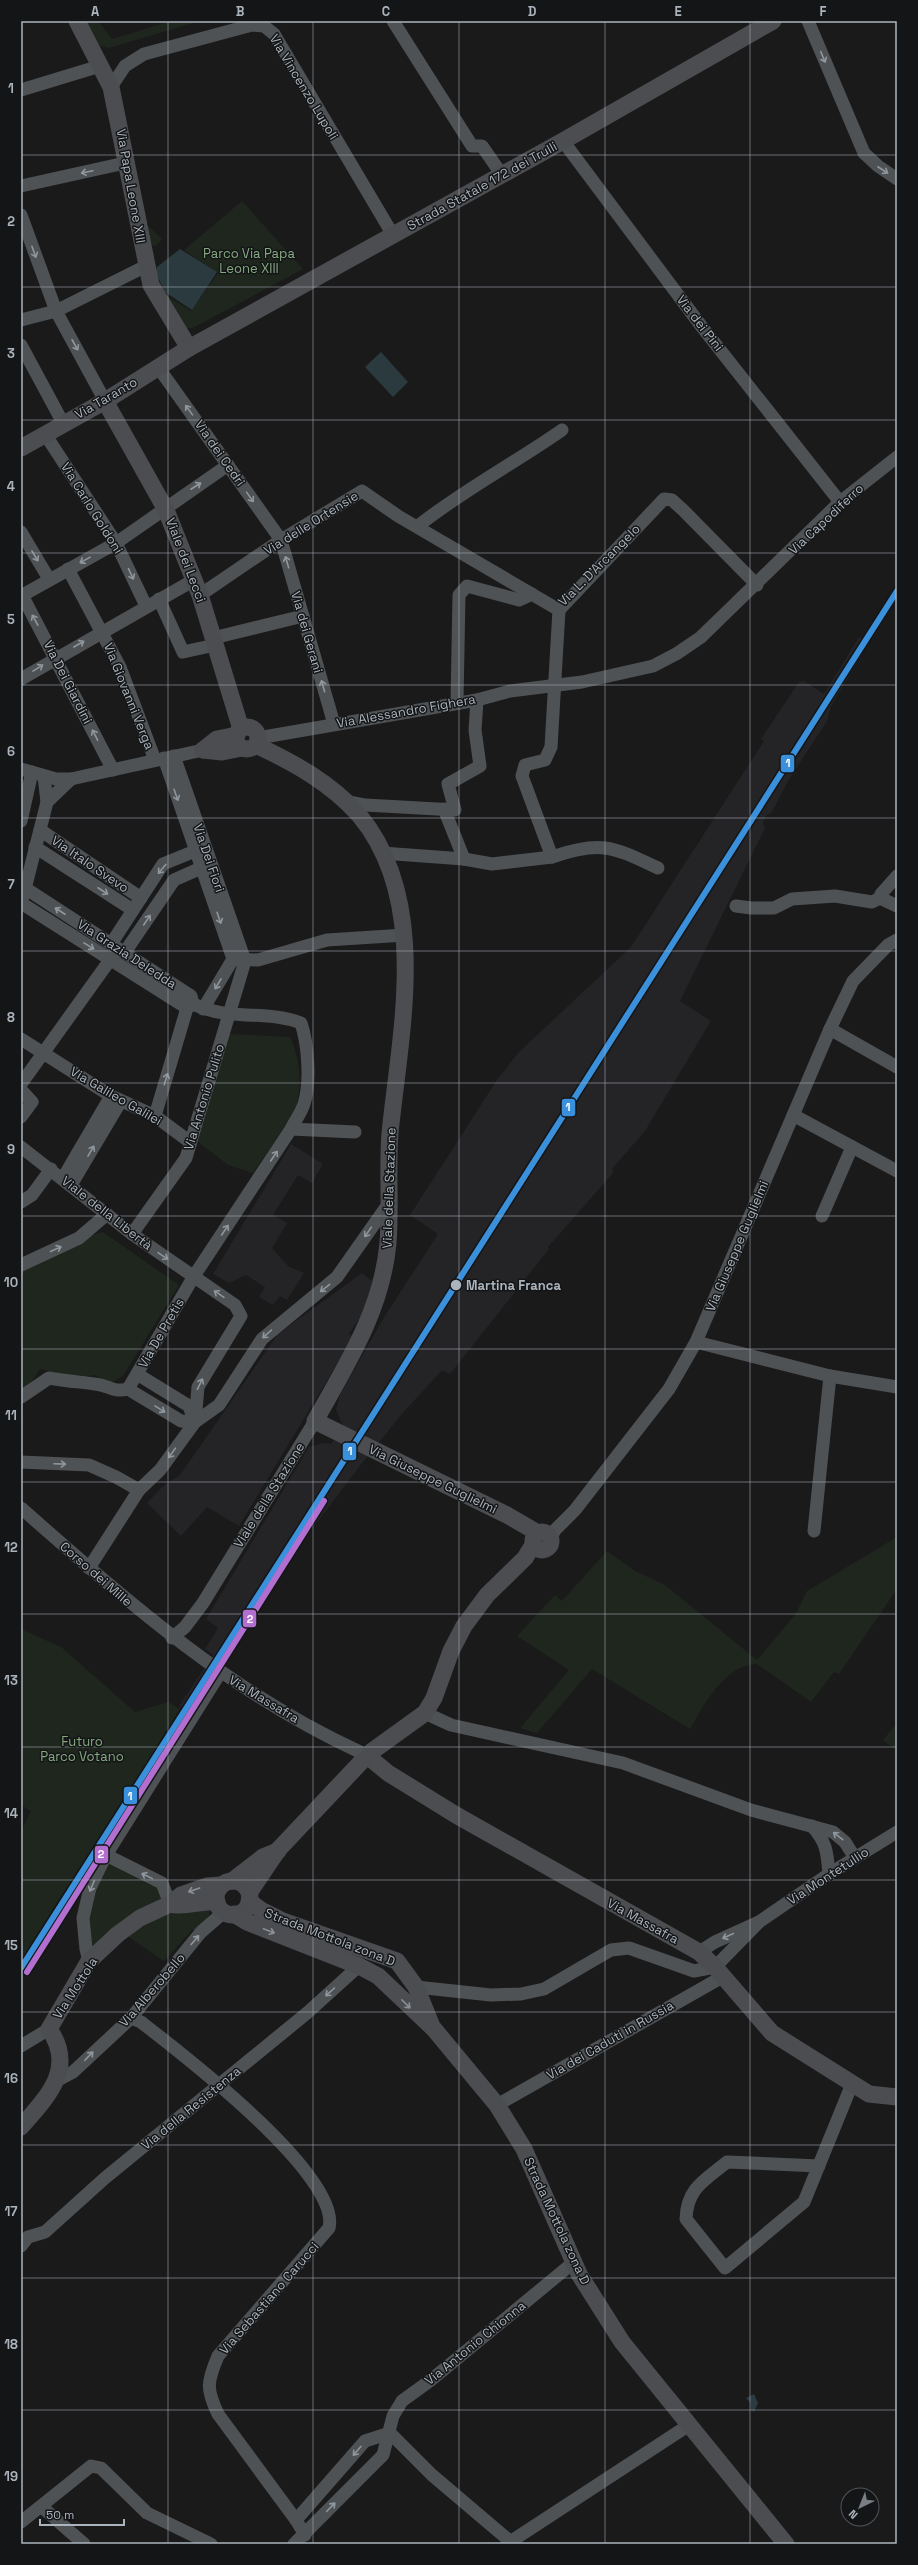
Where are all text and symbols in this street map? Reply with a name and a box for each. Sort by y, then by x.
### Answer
text: A [91,3,100,20]
text: B [236,3,245,20]
text: C [382,3,390,20]
text: D [528,3,537,20]
text: E [674,3,682,20]
text: F [820,3,827,20]
street label: Via Vincenzo Lupoli [266,31,342,143]
one-way arrow [820,50,827,62]
text: 1 [8,80,14,97]
street label: Via Papa Leone XIII [113,127,149,245]
street label: Strada Statale 172 dei Trulli [404,138,560,234]
one-way arrow [877,166,888,174]
one-way arrow [81,168,94,176]
text: 2 [7,213,15,230]
one-way arrow [31,245,39,257]
park label: Parco Via Papa Leone XIII [203,245,295,277]
street label: Via dei Pini [673,291,727,355]
one-way arrow [71,339,79,351]
text: 3 [7,345,15,362]
street label: Via Taranto [72,373,140,423]
one-way arrow [185,405,193,416]
street label: Via dei Cedri [191,417,249,489]
street label: Via Carlo Goldoni [57,459,127,557]
text: 4 [7,478,15,495]
street label: Via Capodiferro [785,480,867,558]
one-way arrow [190,482,201,490]
street label: Via delle Ortensie [261,487,361,559]
one-way arrow [246,491,254,502]
street label: Viale dei Lecci [162,515,210,605]
street label: Via L. D'Arcangelo [554,520,644,610]
one-way arrow [32,550,40,562]
one-way arrow [283,555,290,568]
one-way arrow [79,556,91,564]
one-way arrow [128,568,135,580]
street label: Via dei Gerani [287,589,327,675]
text: 5 [7,611,15,628]
one-way arrow [31,614,39,626]
street label: Via Dei Giardini [40,637,96,727]
one-way arrow [73,640,85,648]
street label: Via Giovanni Verga [100,640,158,752]
one-way arrow [32,664,43,672]
one-way arrow [319,680,326,693]
street label: Via Alessandro Fighera [335,690,477,732]
one-way arrow [91,730,98,742]
text: 6 [7,743,15,760]
line badge: 1 [780,754,795,773]
text: 1 [786,756,791,770]
one-way arrow [173,788,180,801]
street label: Via Dei Fiori [189,822,229,894]
street label: Via Italo Svevo [48,832,132,896]
one-way arrow [157,863,166,874]
text: 7 [7,876,15,893]
one-way arrow [98,887,109,895]
one-way arrow [55,907,66,915]
one-way arrow [215,911,223,923]
one-way arrow [143,915,151,926]
street label: Via Grazia Deledda [74,916,180,993]
one-way arrow [84,942,95,950]
one-way arrow [214,978,222,990]
text: 8 [7,1009,15,1026]
street label: Via Antonio Pulito [180,1042,228,1152]
street label: Via Galileo Galilei [67,1063,165,1129]
one-way arrow [163,1072,170,1085]
line badge: 1 [561,1098,576,1117]
text: 1 [566,1100,571,1114]
street label: Viale della Stazione [378,1127,400,1249]
text: 9 [7,1141,15,1158]
one-way arrow [88,1145,96,1157]
one-way arrow [270,1151,278,1162]
street label: Viale della Libertà [58,1172,156,1254]
street label: Via Giuseppe Guglielmi [702,1178,772,1314]
one-way arrow [221,1225,229,1236]
one-way arrow [364,1227,372,1238]
one-way arrow [50,1245,62,1252]
one-way arrow [157,1252,168,1260]
text: 10 [4,1274,18,1291]
place label: Martina Franca [466,1277,561,1294]
marker: Martina Franca [449,1278,463,1292]
one-way arrow [319,1283,330,1292]
one-way arrow [214,1290,225,1298]
street label: Via De Pretis [134,1295,188,1371]
one-way arrow [262,1330,273,1339]
one-way arrow [197,1378,205,1390]
one-way arrow [154,1405,165,1413]
text: 11 [5,1407,17,1424]
street label: Viale della Stazione [230,1439,308,1551]
street label: Via Giuseppe Guglielmi [366,1441,500,1517]
line badge: 1 [342,1442,357,1461]
text: 1 [348,1444,353,1458]
one-way arrow [167,1448,176,1459]
one-way arrow [53,1460,66,1468]
street label: Corso dei Mille [56,1538,136,1610]
text: 12 [4,1539,18,1556]
line badge: 2 [242,1609,257,1628]
text: 2 [247,1612,254,1626]
street label: Via Massafra [226,1671,303,1727]
text: 13 [4,1672,18,1689]
park label: Futuro Parco Votano [40,1733,124,1765]
line badge: 1 [123,1786,138,1805]
text: 1 [128,1789,133,1803]
text: 14 [4,1805,18,1822]
one-way arrow [832,1832,843,1840]
street label: Via Montetullio [784,1843,872,1909]
line badge: 2 [94,1845,109,1864]
text: 2 [98,1847,105,1861]
one-way arrow [142,1872,154,1879]
one-way arrow [87,1879,95,1891]
one-way arrow [188,1887,200,1895]
street label: Via Massafra [604,1894,682,1948]
street label: Strada Mottola zona D [262,1904,398,1970]
one-way arrow [263,1927,275,1935]
one-way arrow [723,1933,735,1940]
one-way arrow [190,1935,199,1945]
text: 15 [4,1937,18,1954]
street label: Via Alberobello [115,1950,189,2030]
street label: Via Mottola [49,1953,102,2022]
one-way arrow [326,1987,336,1996]
street label: Via dei Caduti in Russia [543,1996,677,2083]
one-way arrow [401,1999,411,2009]
one-way arrow [84,2051,93,2061]
street label: Via della Resistenza [138,2062,245,2153]
text: 16 [4,2070,18,2087]
street label: Strada Mottola zona D [520,2155,594,2287]
text: 17 [4,2203,18,2220]
street label: Via Sebastiano Carucci [215,2238,323,2358]
street label: Via Antonio Chionna [421,2297,529,2389]
text: 18 [4,2336,18,2353]
one-way arrow [353,2445,362,2456]
text: 19 [4,2468,18,2485]
north arrow [840,2487,880,2527]
scale bar [40,2501,124,2527]
one-way arrow [327,2502,336,2512]
text: 50 m [46,2507,74,2523]
text: N [846,2507,861,2522]

